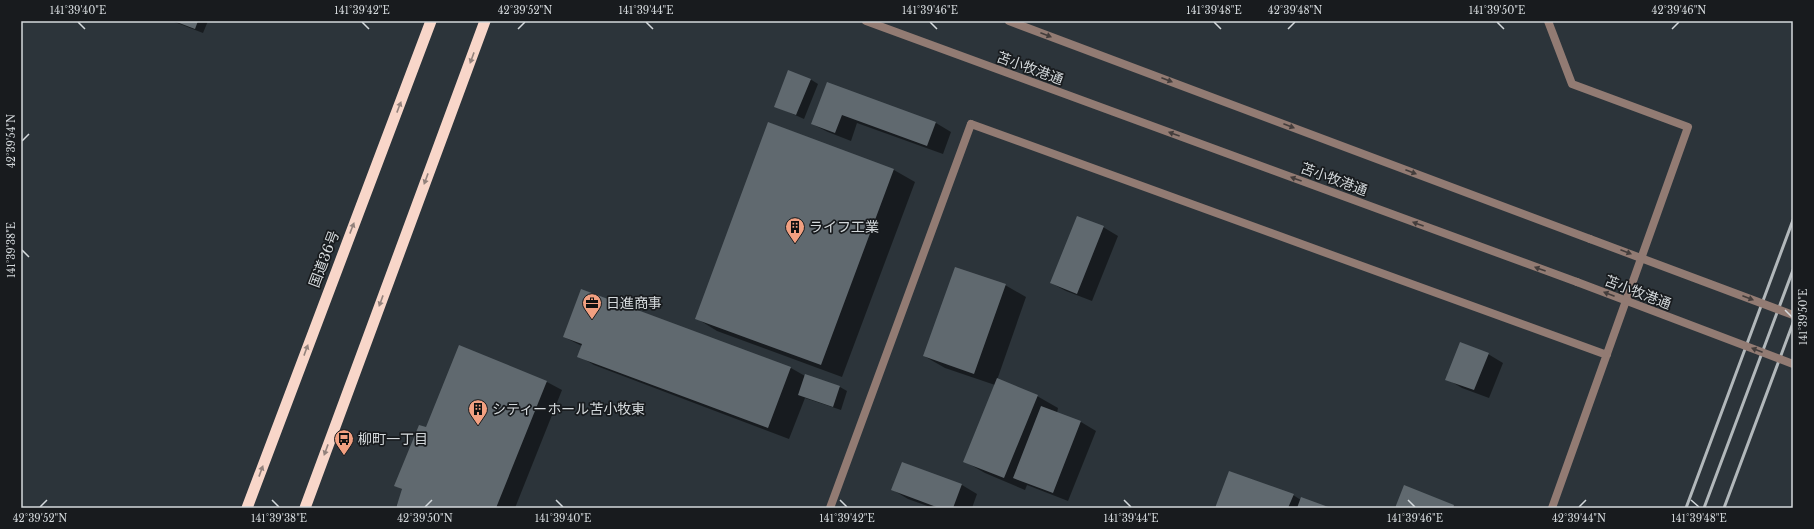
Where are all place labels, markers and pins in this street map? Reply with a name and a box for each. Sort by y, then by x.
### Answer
building icon: ライフ工業 [784,216,806,244]
place label: ライフ工業 [809,218,879,236]
office icon: 日進商事 [581,292,603,320]
place label: 日進商事 [606,294,662,312]
building icon: シティーホール苫小牧東 [467,398,489,426]
place label: シティーホール苫小牧東 [492,400,645,418]
bus stop icon: 柳町一丁目 [333,428,355,456]
place label: 柳町一丁目 [358,430,428,448]

